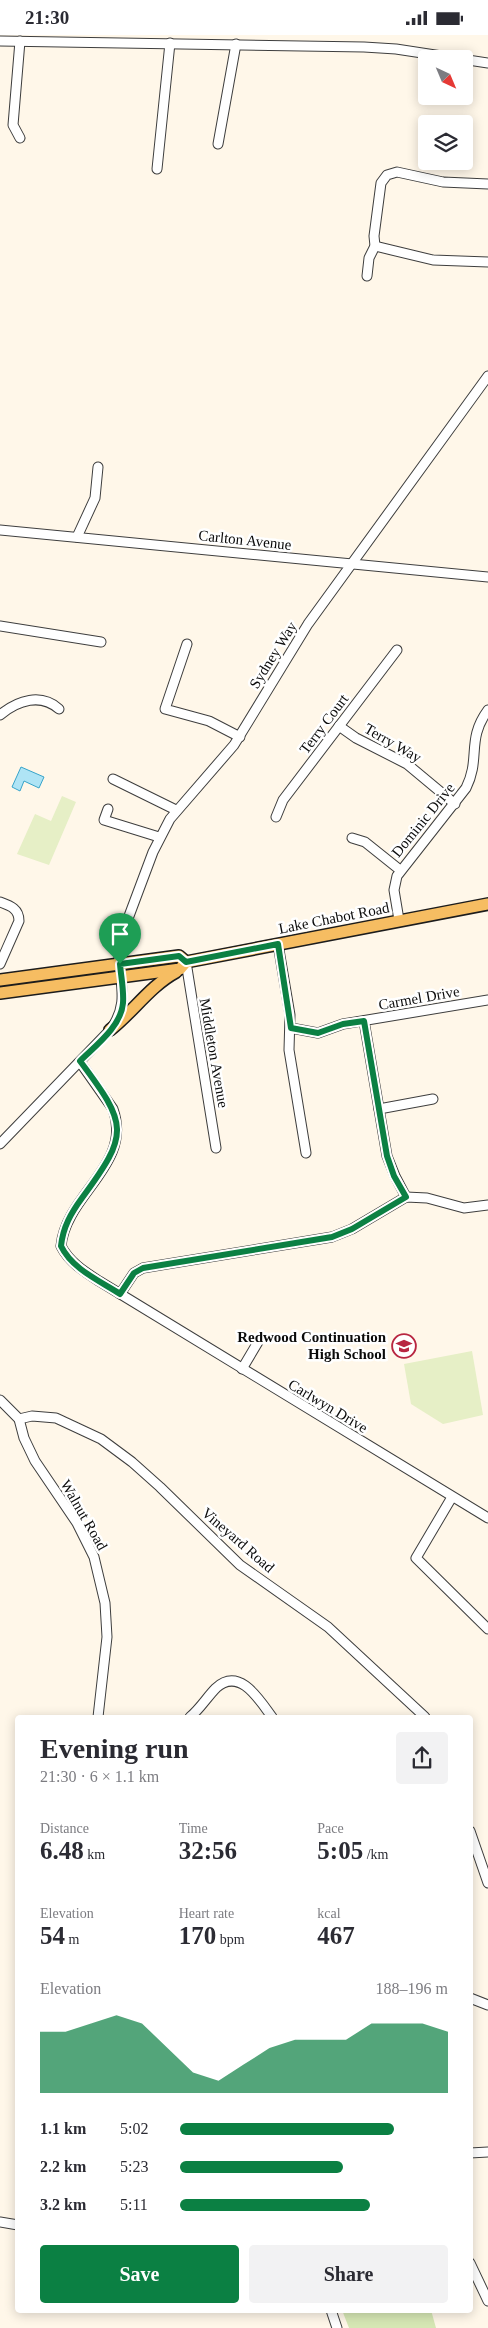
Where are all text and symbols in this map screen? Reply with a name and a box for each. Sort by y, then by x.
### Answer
text: 21:30 [25,7,69,28]
north arrow [418,50,472,105]
map controls [418,50,473,170]
button: layers [418,115,473,170]
street label: Carlton Avenue [198,527,293,553]
street label: Sydney Way [246,618,300,691]
street label: Terry Court [296,690,352,757]
street label: Terry Way [362,720,425,766]
street label: Dominic Drive [388,780,458,860]
street label: Lake Chabot Road [277,899,391,937]
pin [99,913,141,964]
icon: arrive [106,920,134,948]
street label: Carmel Drive [377,983,461,1013]
street label: Middleton Avenue [196,997,232,1109]
place label: Redwood Continuation High School [237,1329,387,1362]
school or university icon: Redwood Continuation High School [391,1333,417,1359]
street label: Carlwyn Drive [285,1376,371,1436]
street label: Walnut Road [57,1477,111,1553]
street label: Vineyard Road [199,1504,278,1576]
button: share [396,1732,448,1784]
text: Evening run [40,1733,189,1764]
text: 21:30 · 6 × 1.1 km [40,1768,159,1785]
text: Distance [40,1821,89,1836]
text: Time [179,1821,208,1836]
text: Pace [317,1821,344,1836]
text: 6.48 [40,1837,84,1864]
text: 32:56 [179,1837,237,1864]
text: 5:05 [317,1837,363,1864]
text: km [84,1847,105,1862]
text: /km [363,1847,388,1862]
text: Elevation [40,1906,94,1921]
text: Heart rate [179,1906,234,1921]
text: kcal [317,1906,341,1921]
text: 54 [40,1922,65,1949]
text: 170 [179,1922,216,1949]
text: 467 [317,1922,355,1949]
text: m [65,1932,79,1947]
text: bpm [216,1932,245,1947]
text: Elevation [40,1980,101,1997]
text: 188–196 m [376,1980,448,1997]
text: 1.1 km [40,2120,86,2137]
text: 5:02 [120,2120,148,2137]
text: 2.2 km [40,2158,86,2175]
text: 5:23 [120,2158,148,2175]
text: 3.2 km [40,2196,86,2213]
text: 5:11 [120,2196,148,2213]
button: Save [40,2245,239,2303]
button: Share [249,2245,448,2303]

